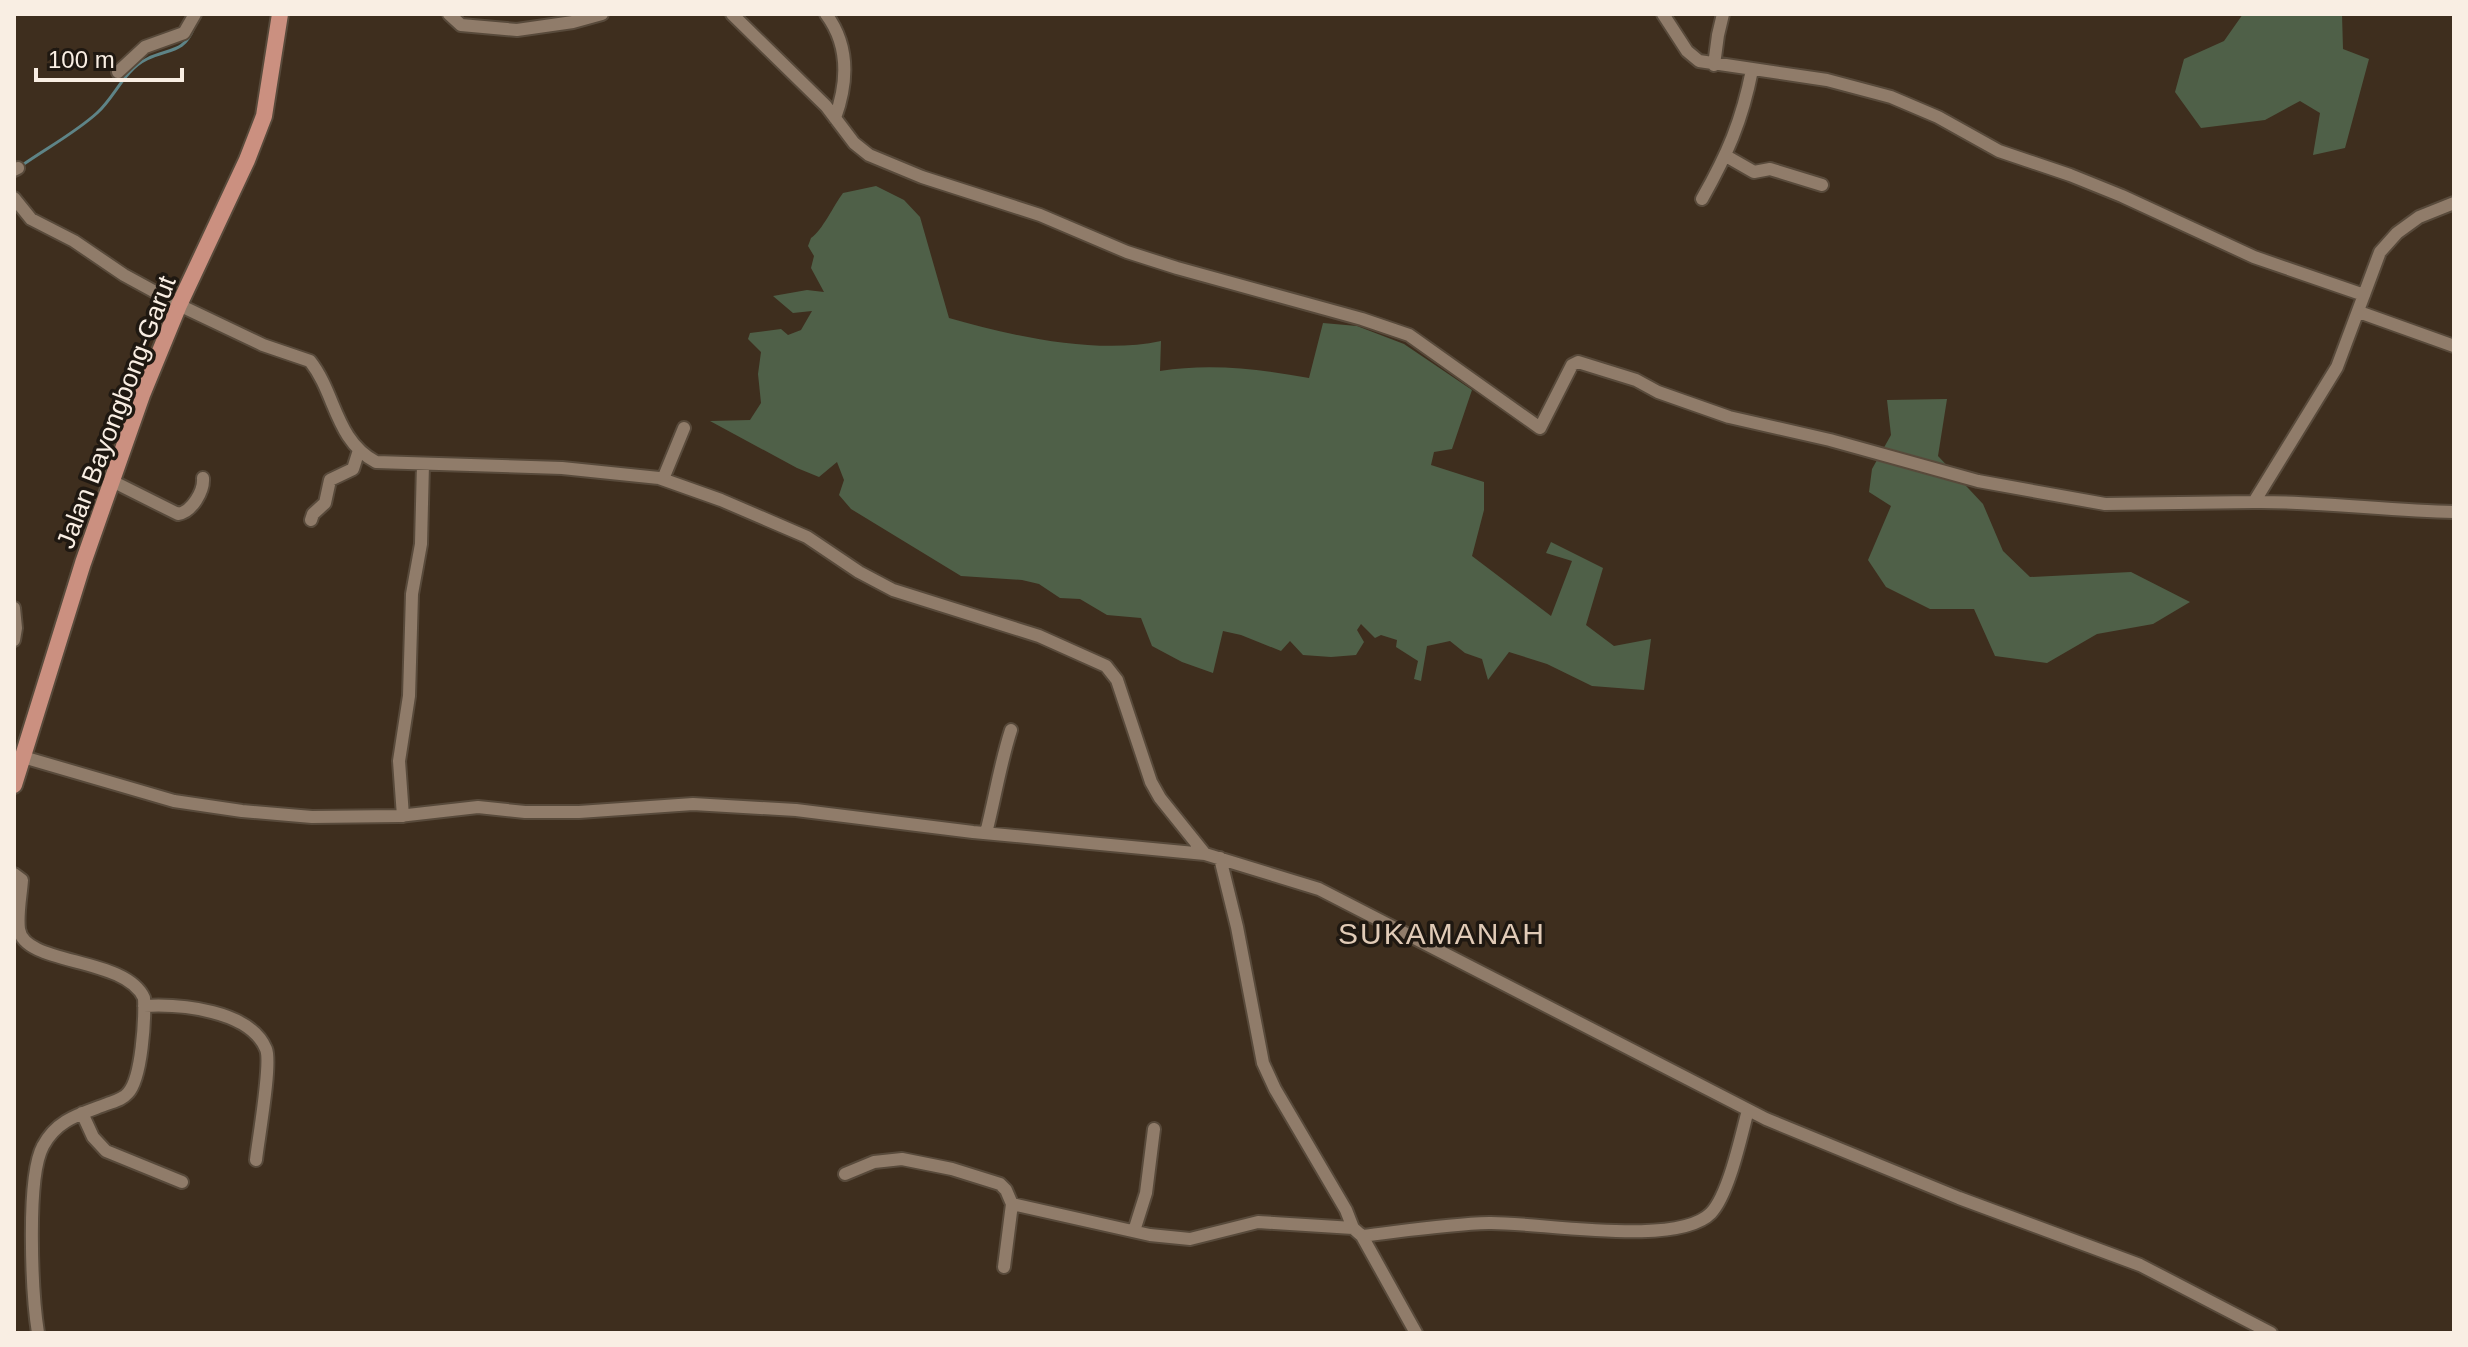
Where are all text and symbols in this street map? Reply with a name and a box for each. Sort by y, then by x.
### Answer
scale bar [36,32,182,82]
text: 100 m [48,46,115,73]
street label: Jalan Bayongbong-Garut [50,271,182,552]
district label: SUKAMANAH [1338,917,1546,950]

